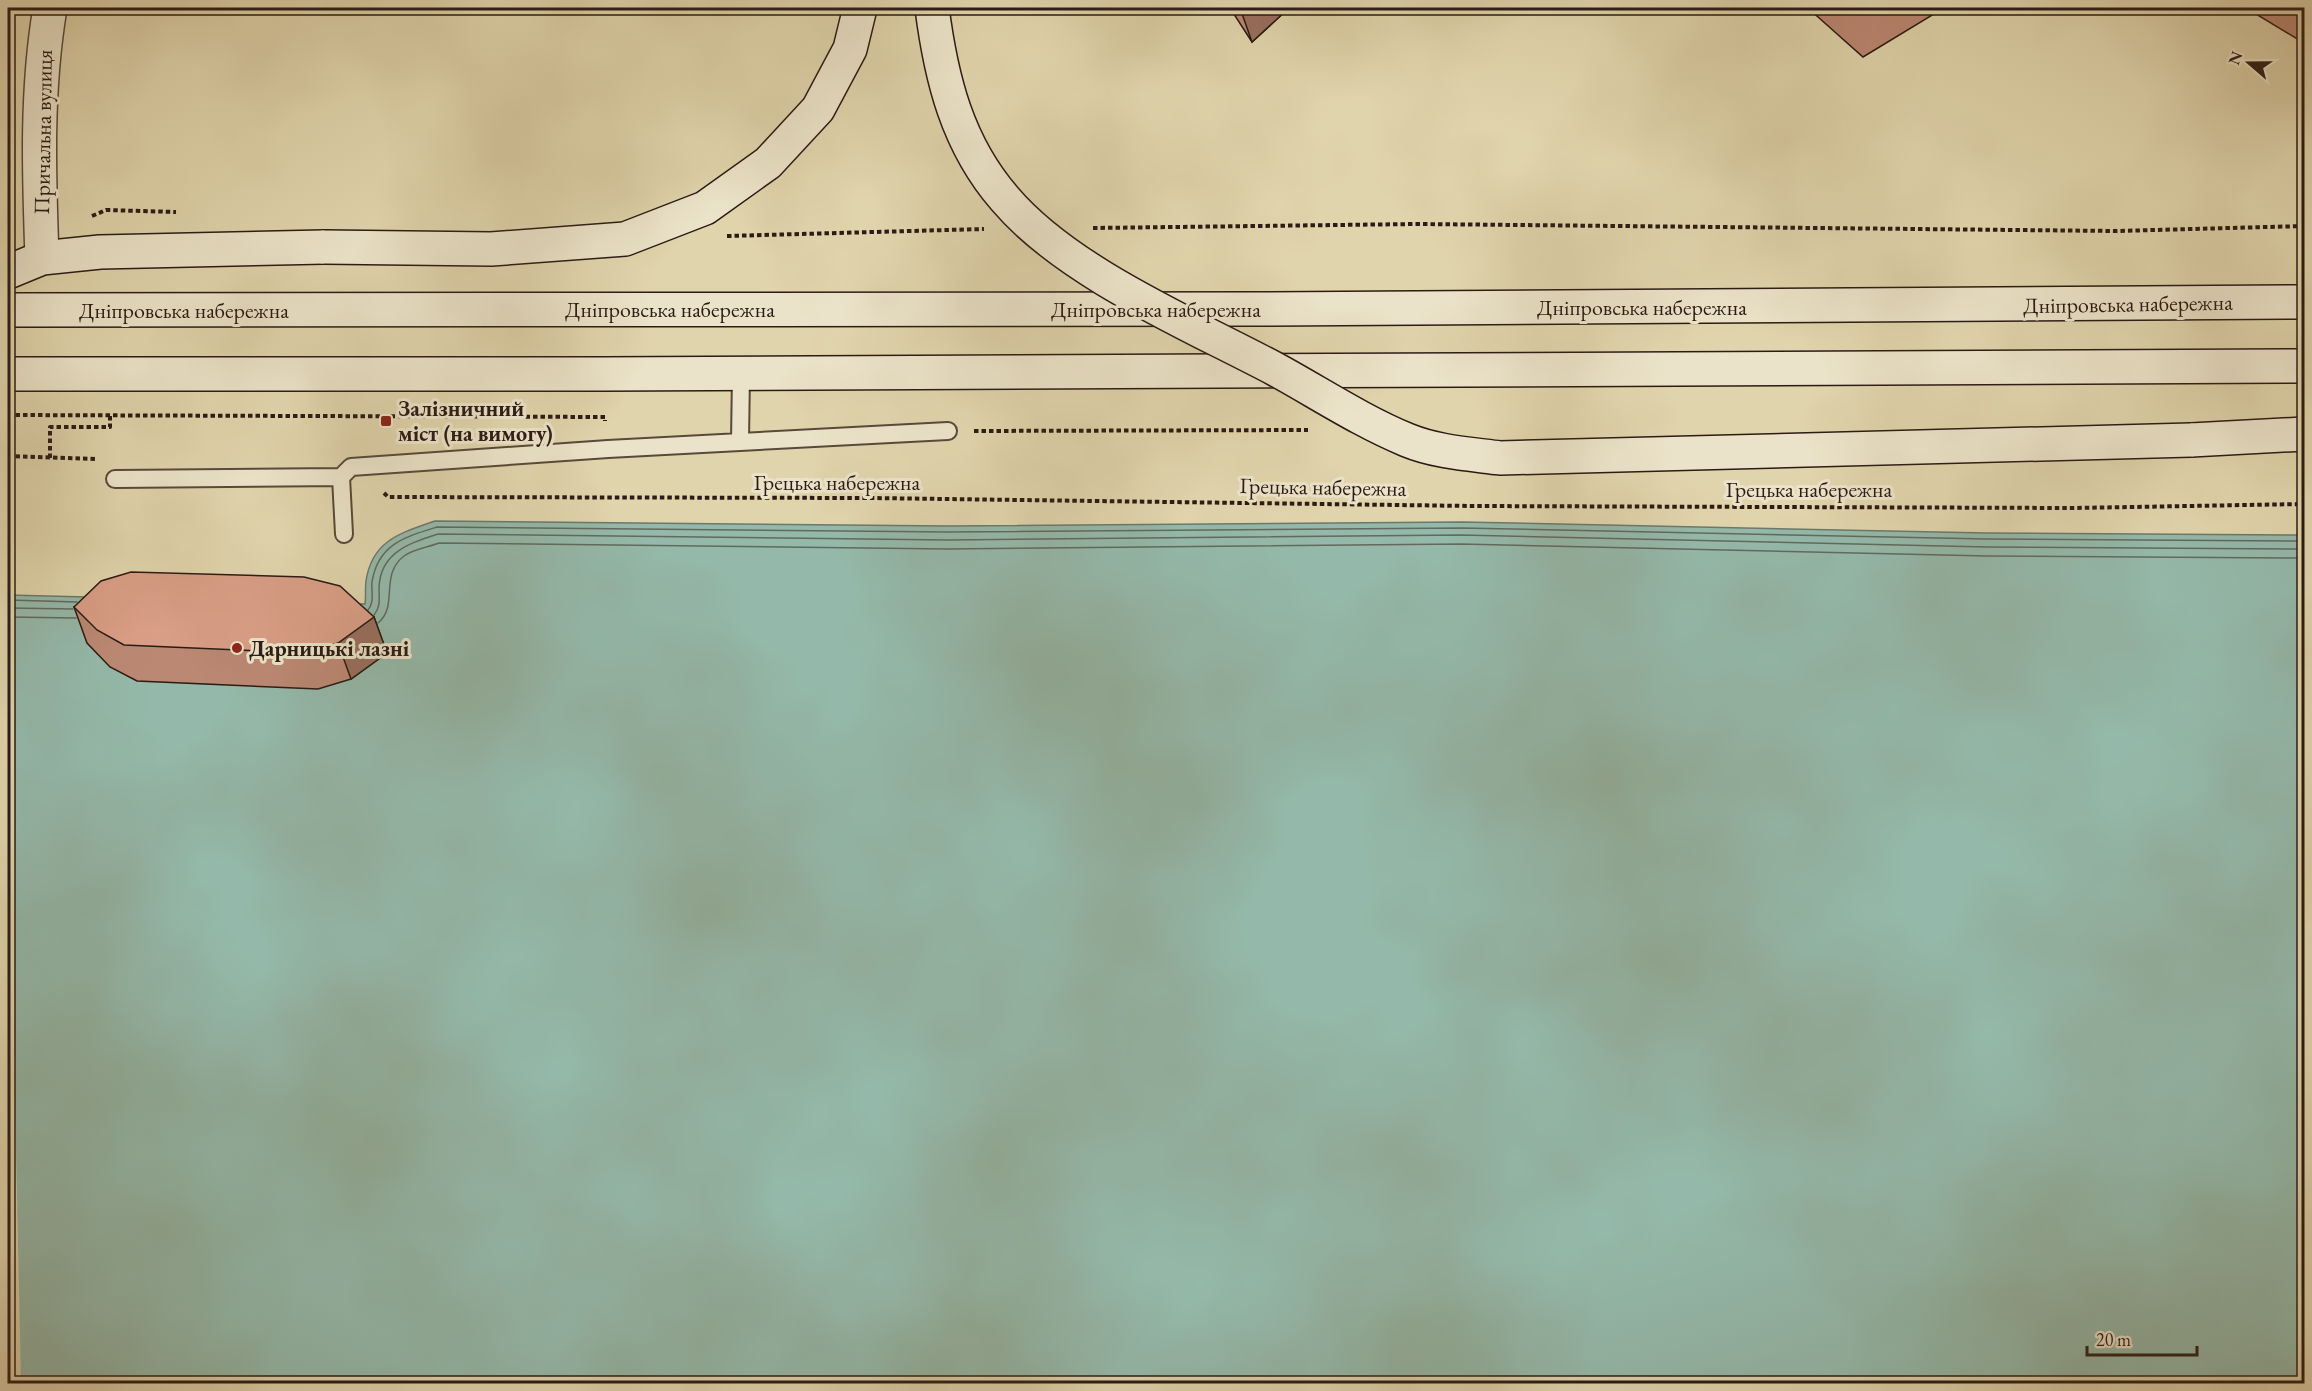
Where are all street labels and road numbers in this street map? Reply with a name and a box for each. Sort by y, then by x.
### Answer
street label: Причальна вулиця [27,49,59,215]
street label: Дніпровська набережна [2023,288,2233,320]
street label: Дніпровська набережна [1537,293,1747,322]
street label: Дніпровська набережна [565,295,775,324]
street label: Дніпровська набережна [1051,295,1261,324]
street label: Дніпровська набережна [79,296,289,325]
street label: Грецька набережна [754,468,921,497]
street label: Грецька набережна [1239,471,1407,503]
street label: Грецька набережна [1726,475,1893,504]

